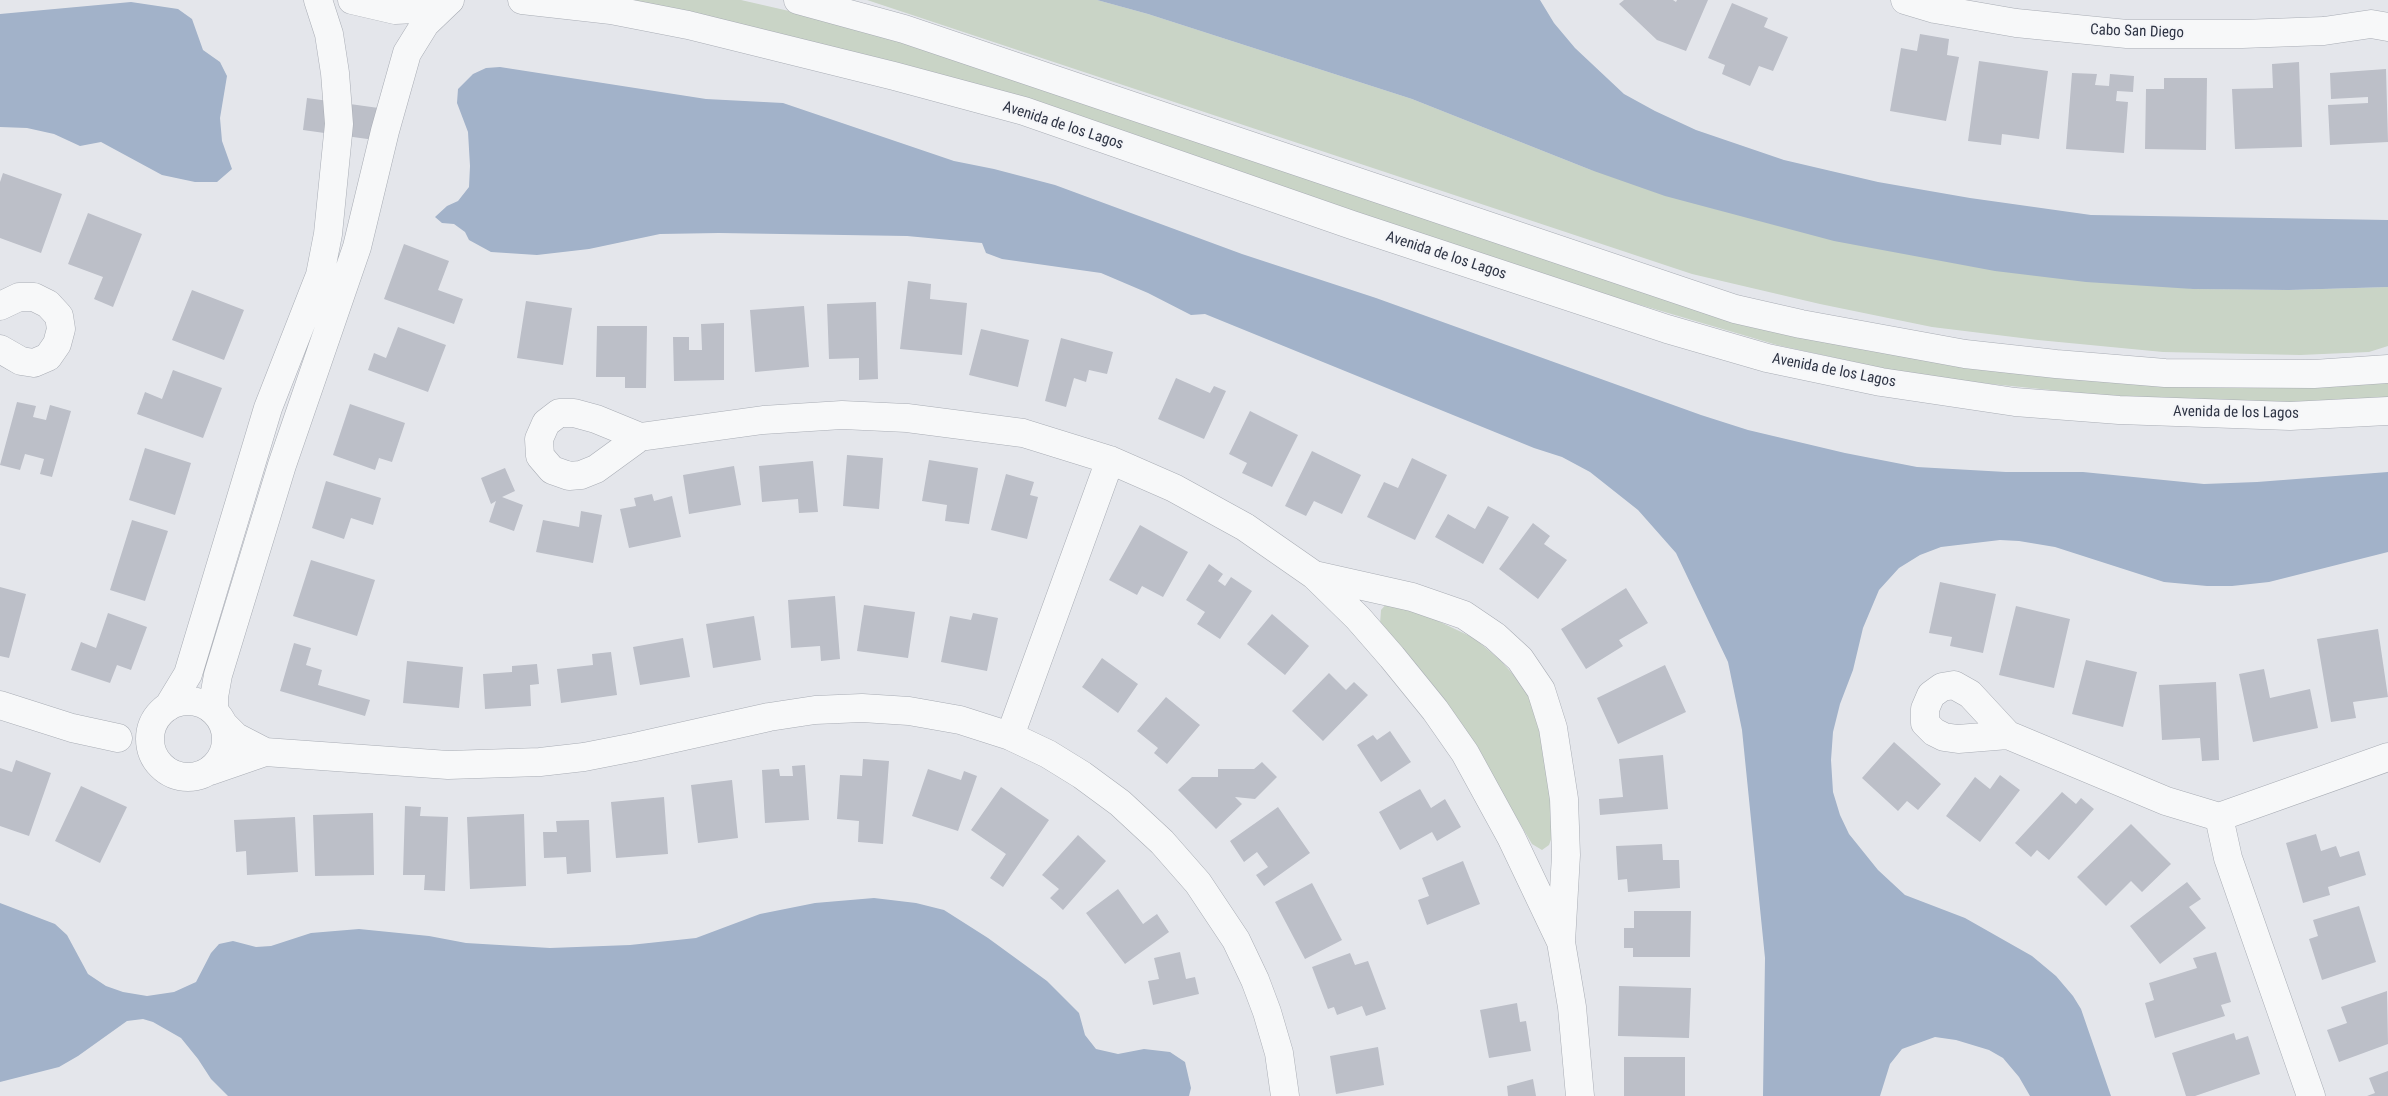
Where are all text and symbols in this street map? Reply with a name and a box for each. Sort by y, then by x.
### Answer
street label: Cabo San Diego [2090,21,2184,43]
street label: Avenida de los Lagos [1000,98,1126,154]
street label: Avenida de los Lagos [1383,228,1509,284]
street label: Avenida de los Lagos [1771,350,1897,392]
street label: Avenida de los Lagos [2173,403,2299,423]

